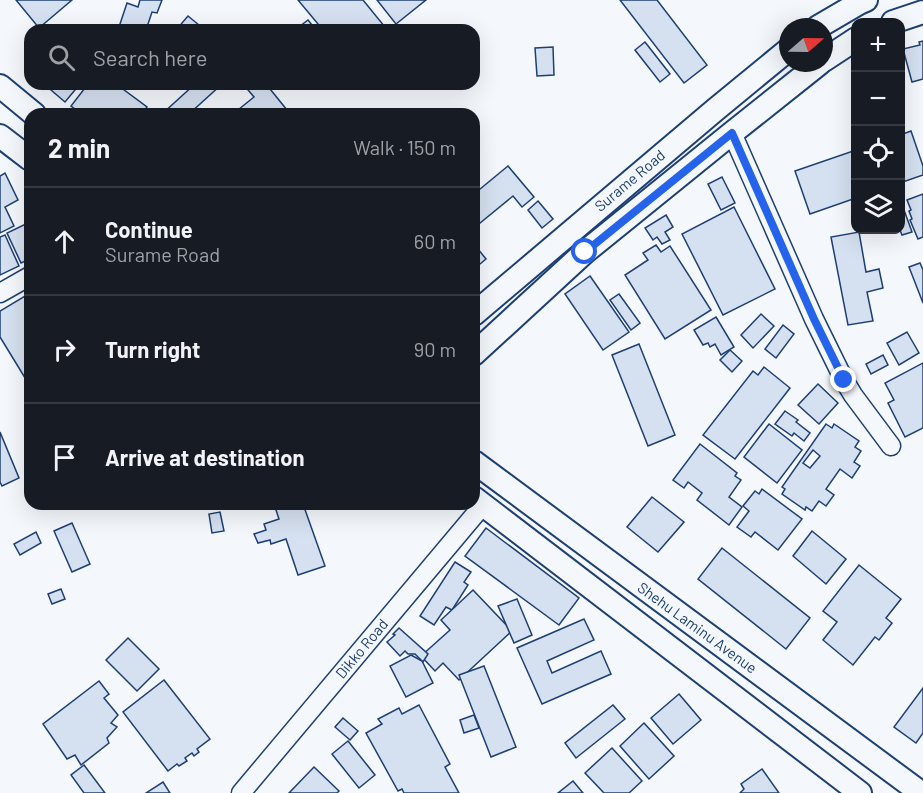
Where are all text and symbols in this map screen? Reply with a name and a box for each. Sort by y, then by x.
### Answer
north arrow [779,18,833,72]
map controls [851,18,905,234]
button: + [851,18,905,72]
search box [24,24,480,90]
icon: search [45,41,78,74]
text: Search here [93,44,207,70]
button: − [851,72,905,126]
button: locate [851,126,905,180]
text: 2 min [48,132,110,163]
text: Walk · 150 m [353,135,456,159]
street label: Surame Road [590,146,668,215]
button: layers [851,180,905,234]
text: Continue [105,216,193,242]
icon: ahead [48,225,81,258]
text: 60 m [414,229,456,253]
route start [571,238,597,264]
text: Surame Road [105,242,220,266]
icon: right [48,333,81,366]
text: Turn right [105,336,200,362]
text: 90 m [414,337,456,361]
route end [830,366,856,392]
icon: arrive [48,441,81,474]
text: Arrive at destination [105,444,304,470]
street label: Shehu Laminu Avenue [634,578,761,677]
street label: Dikko Road [331,615,391,682]

